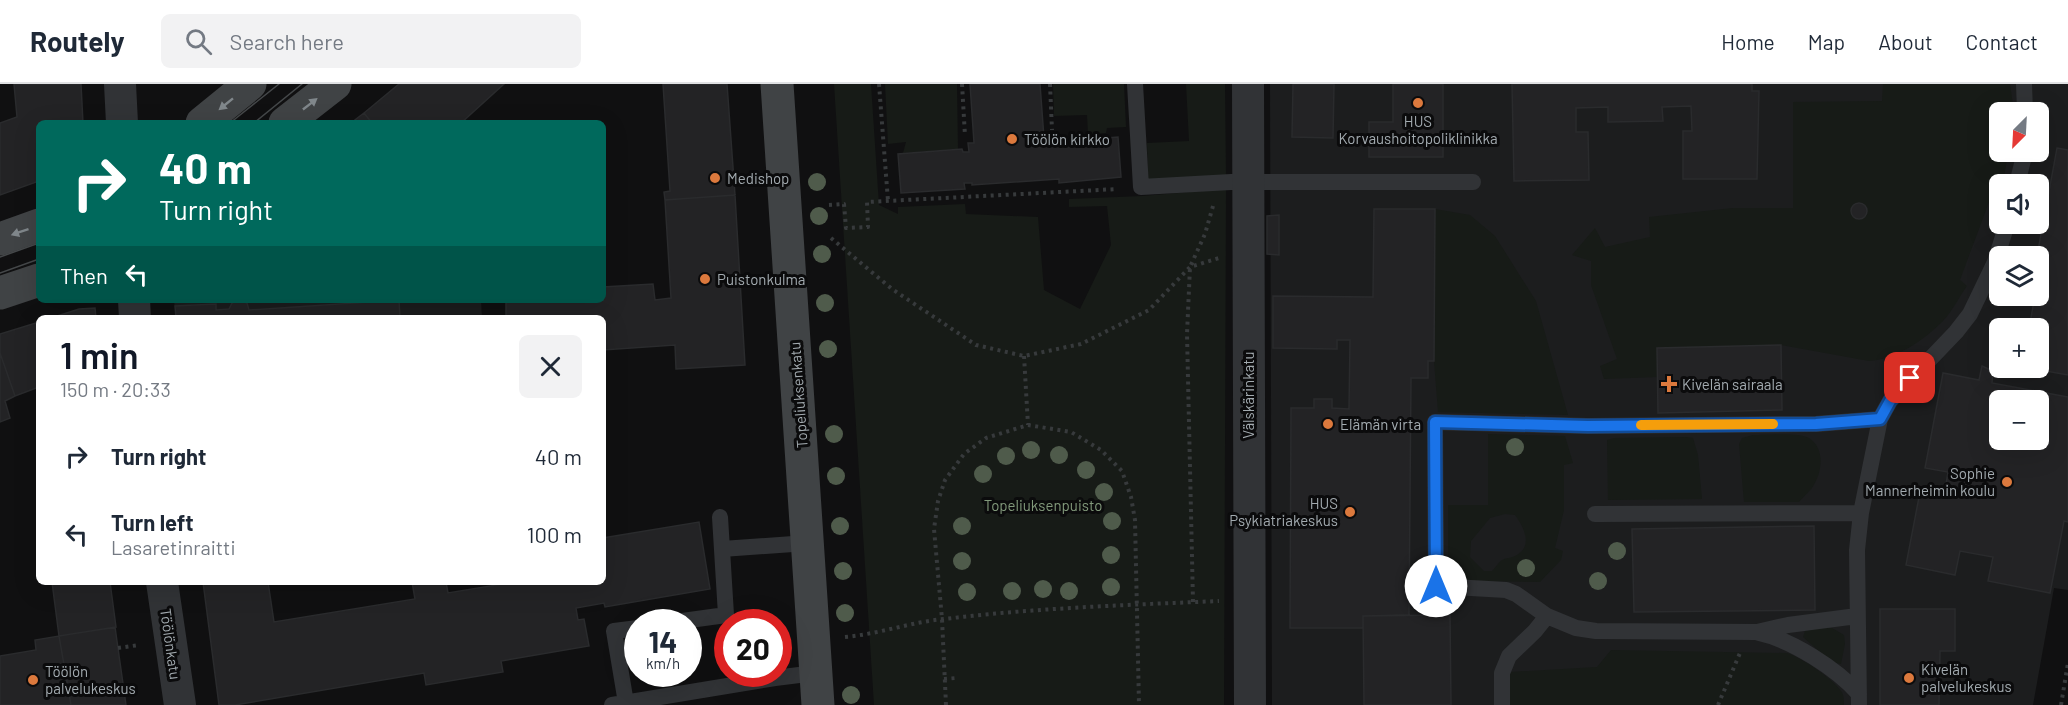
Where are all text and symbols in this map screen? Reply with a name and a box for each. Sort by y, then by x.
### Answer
search box [161,14,581,68]
text: Routely [30,24,125,58]
icon: search [182,25,215,58]
text: Search here [230,28,344,54]
text: Home [1721,29,1775,54]
text: Map [1808,29,1845,54]
text: About [1878,29,1933,54]
text: Contact [1966,29,2038,54]
marker: HUS Korvaushoitopoliklinikka [1411,96,1425,110]
one-way arrow [218,97,234,110]
one-way arrow [302,97,318,110]
north arrow [1989,102,2049,162]
map controls [1989,102,2049,450]
place label: HUS Korvaushoitopoliklinikka [1338,112,1498,147]
place label: Töölön kirkko [1024,130,1110,148]
marker: Töölön kirkko [1005,132,1019,146]
text: 40 m [159,142,252,192]
icon: right [60,144,138,222]
place label: Medishop [727,169,789,187]
marker: Medishop [708,171,722,185]
button: sound [1989,174,2049,234]
text: Turn right [159,193,273,225]
one-way arrow [10,227,28,237]
button: layers [1989,246,2049,306]
icon: left [120,258,153,291]
text: Then [60,262,108,288]
place label: Puistonkulma [717,270,806,288]
marker: Puistonkulma [698,272,712,286]
button: + [1989,318,2049,378]
text: 1 min [60,333,139,376]
button: close [519,335,582,398]
street label: Topeliuksenkatu [785,341,811,449]
street label: Välskärinkatu [1239,351,1257,439]
pin [1884,352,1935,403]
icon: arrive [1893,361,1926,394]
marker: Kivelän sairaala [1660,375,1678,393]
place label: Kivelän sairaala [1682,375,1783,393]
text: 150 m · 20:33 [60,377,171,401]
button: − [1989,390,2049,450]
place label: Elämän virta [1340,415,1421,433]
marker: Elämän virta [1321,417,1335,431]
icon: right [60,440,93,473]
text: Turn right [111,443,206,469]
text: 40 m [535,443,582,469]
place label: Sophie Mannerheimin koulu [1865,464,1995,499]
marker: Sophie Mannerheimin koulu [2000,475,2014,489]
place label: HUS Psykiatriakeskus [1229,494,1338,529]
park label: Topeliuksenpuisto [984,496,1102,514]
marker: HUS Psykiatriakeskus [1343,505,1357,519]
text: Turn left [111,509,194,535]
icon: left [60,518,93,551]
text: 100 m [527,521,582,547]
text: Lasaretinraitti [111,535,236,559]
position arrow [1404,554,1468,618]
street label: Töölönkatu [157,607,185,681]
speed limit sign: 20 [714,609,792,687]
text: 14 [649,623,677,659]
text: km/h [646,654,680,672]
place label: Kivelän palvelukeskus [1921,660,2012,695]
place label: Töölön palvelukeskus [45,662,136,697]
marker: Kivelän palvelukeskus [1902,671,1916,685]
marker: Töölön palvelukeskus [26,673,40,687]

